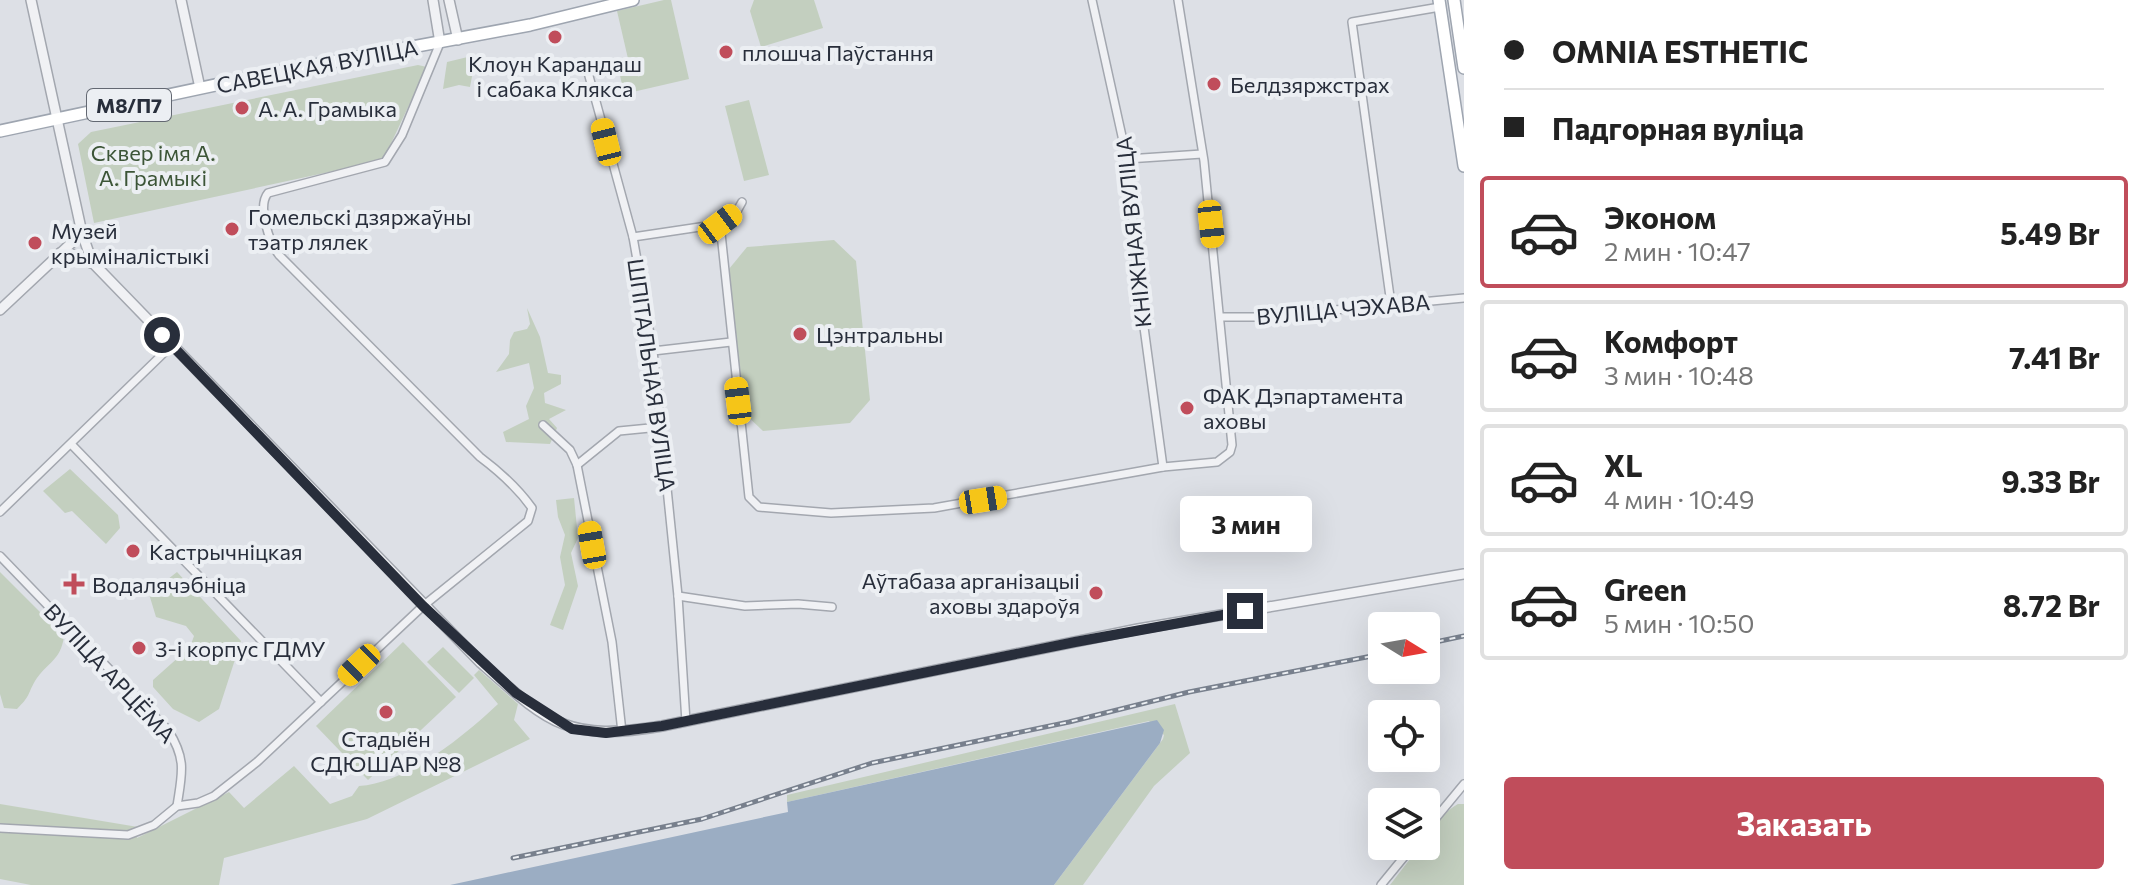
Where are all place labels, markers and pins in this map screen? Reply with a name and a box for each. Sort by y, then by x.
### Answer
marker: Клоун Карандаш і сабака Клякса [546,28,564,46]
place label: плошча Паўстання [742,39,934,66]
marker: плошча Паўстання [717,43,735,61]
place label: Клоун Карандаш і сабака Клякса [468,50,642,102]
place label: Белдзяржстрах [1230,71,1390,98]
marker: Белдзяржстрах [1205,75,1223,93]
place label: А. А. Грамыка [258,95,397,122]
marker: А. А. Грамыка [233,99,251,117]
place label: Гомельскі дзяржаўны тэатр лялек [248,203,472,255]
place label: Музей крыміналістыкі [51,217,210,269]
marker: Гомельскі дзяржаўны тэатр лялек [223,220,241,238]
marker: Музей крыміналістыкі [26,234,44,252]
place label: Цэнтральны [816,321,943,348]
marker: Цэнтральны [791,325,809,343]
place label: ФАК Дэпартамента аховы [1203,382,1403,434]
marker: ФАК Дэпартамента аховы [1178,399,1196,417]
place label: Кастрычніцкая [149,538,303,565]
marker: Кастрычніцкая [124,542,142,560]
place label: Аўтабаза арганізацыі аховы здароўя [862,567,1080,619]
place label: Водалячэбніца [92,571,246,598]
marker: Водалячэбніца [63,573,85,595]
marker: Аўтабаза арганізацыі аховы здароўя [1087,584,1105,602]
place label: 3-і корпус ГДМУ [155,635,326,662]
marker: 3-і корпус ГДМУ [130,639,148,657]
marker: Стадыён СДЮШАР №8 [377,703,395,721]
place label: Стадыён СДЮШАР №8 [310,725,462,777]

